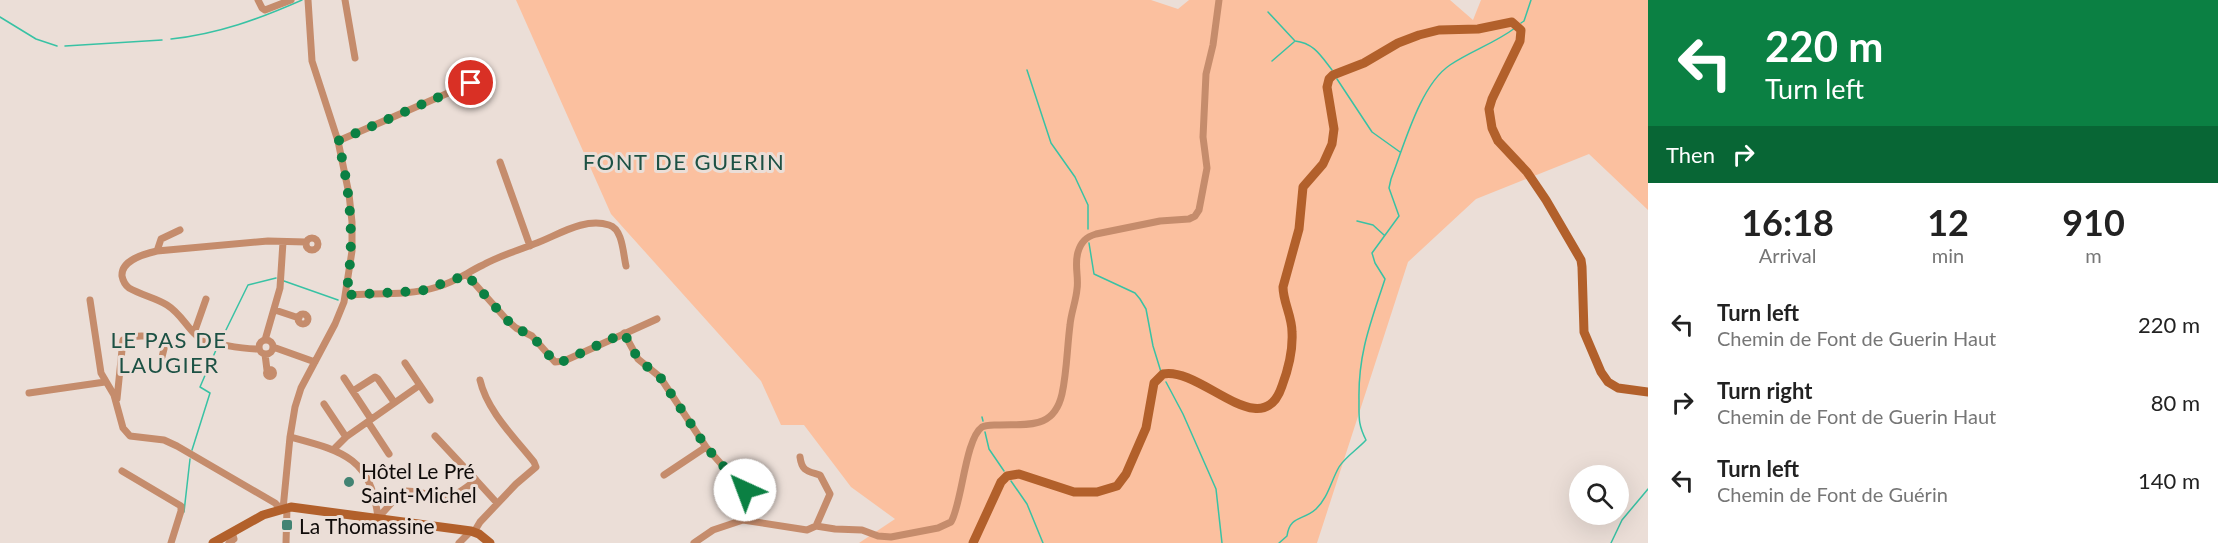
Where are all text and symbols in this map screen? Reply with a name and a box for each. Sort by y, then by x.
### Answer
text: 220 m [1765,21,1883,71]
icon: left [1666,24,1744,102]
pin [445,57,496,108]
icon: arrive [454,66,487,99]
text: Turn left [1765,72,1864,105]
icon: right [1727,138,1760,171]
text: Then [1666,141,1715,168]
district label: FONT DE GUERIN [583,148,785,175]
text: 16:18 [1741,200,1834,244]
text: 12 [1927,200,1969,244]
text: 910 [2062,200,2125,244]
text: Arrival [1759,243,1816,267]
text: min [1932,243,1964,267]
text: m [2085,243,2102,267]
text: Turn left [1717,299,1799,326]
icon: left [1666,308,1699,341]
text: 220 m [2138,311,2200,338]
district label: LE PAS DE LAUGIER [110,326,228,378]
text: Chemin de Font de Guerin Haut [1717,326,1996,350]
text: Turn right [1717,377,1812,404]
icon: right [1666,386,1699,419]
text: 80 m [2151,389,2200,416]
text: Chemin de Font de Guerin Haut [1717,404,1996,428]
text: Turn left [1717,455,1799,482]
place label: Hôtel Le Pré Saint-Michel [361,458,477,507]
position arrow [713,458,777,522]
icon: left [1666,464,1699,497]
map controls [1569,465,1629,525]
button: search [1569,465,1629,525]
text: 140 m [2138,467,2200,494]
marker: Hôtel Le Pré Saint-Michel [342,475,356,489]
text: Chemin de Font de Guérin [1717,482,1948,506]
place label: La Thomassine [299,513,435,538]
marker: La Thomassine [280,518,294,532]

